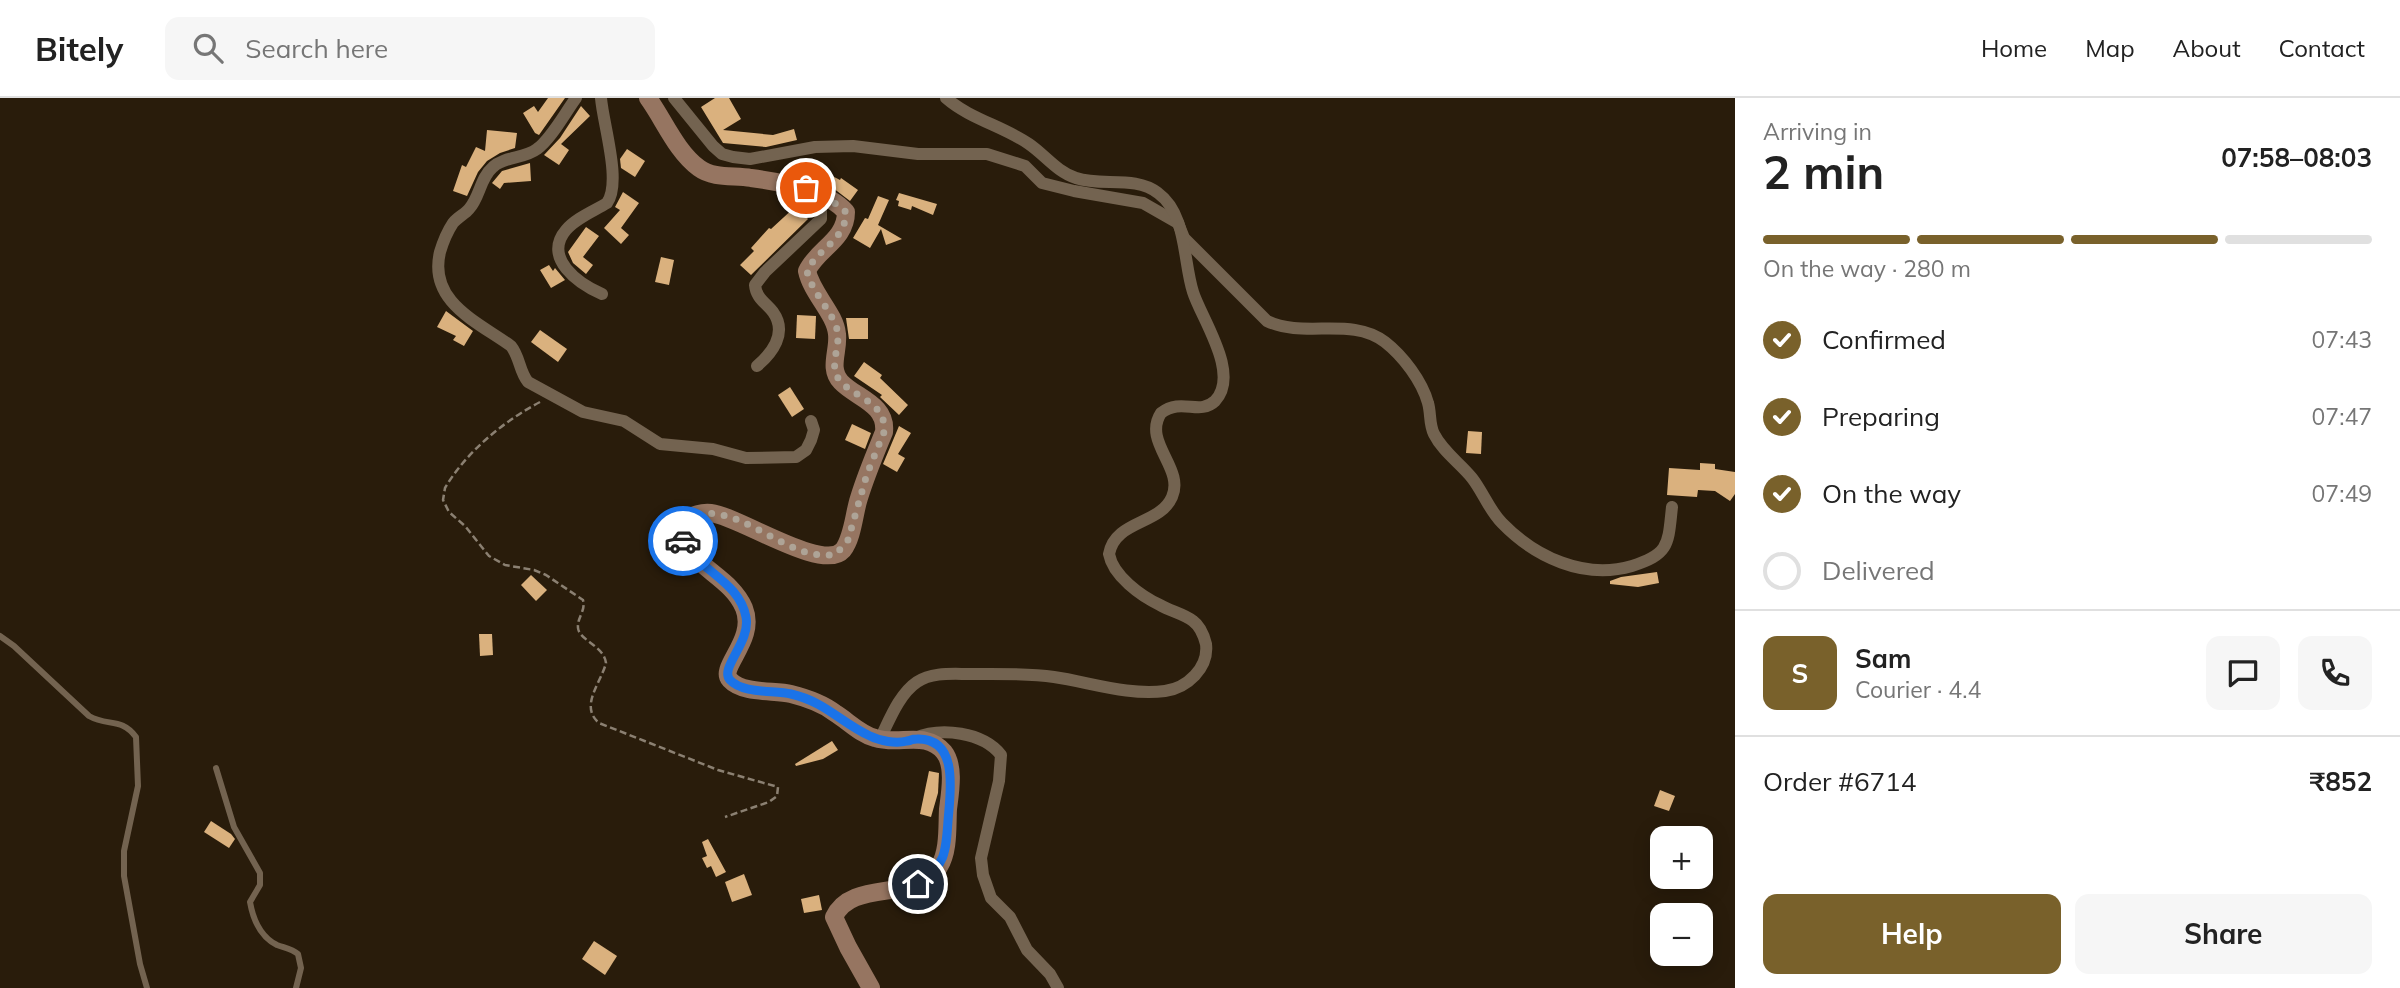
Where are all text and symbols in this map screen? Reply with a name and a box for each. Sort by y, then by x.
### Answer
search box [165,17,655,80]
text: Bitely [35,28,123,69]
icon: search [189,29,227,67]
text: Search here [245,32,388,65]
text: Home [1981,33,2047,63]
text: Map [2085,33,2135,63]
text: About [2173,33,2241,63]
text: Contact [2279,33,2365,63]
text: Arriving in [1763,117,1872,146]
text: 07:58–08:03 [2221,141,2372,174]
text: 2 min [1763,143,1884,201]
pin [776,158,836,218]
icon: bag [787,169,825,207]
text: On the way · 280 m [1763,254,1971,283]
icon: check [1763,321,1801,359]
text: Confirmed [1822,323,1946,356]
text: 07:43 [2312,325,2372,354]
icon: check [1763,398,1801,436]
text: Preparing [1822,400,1940,433]
text: 07:47 [2312,402,2372,431]
icon: check [1763,475,1801,513]
text: On the way [1822,477,1961,510]
text: 07:49 [2312,479,2372,508]
courier [648,506,718,576]
icon: car [664,522,702,560]
text: Delivered [1822,554,1935,587]
button: chat [2206,636,2280,710]
button: phone [2298,636,2372,710]
text: Sam [1855,642,1911,675]
text: S [1792,657,1808,690]
text: Courier · 4.4 [1855,675,1981,704]
text: Order #6714 [1763,765,1916,798]
text: ₹852 [2310,765,2372,798]
map controls [1650,826,1713,966]
button: + [1650,826,1713,889]
pin [888,854,948,914]
icon: home [899,865,937,903]
button: Help [1763,894,2061,974]
button: Share [2075,894,2372,974]
button: − [1650,903,1713,966]

